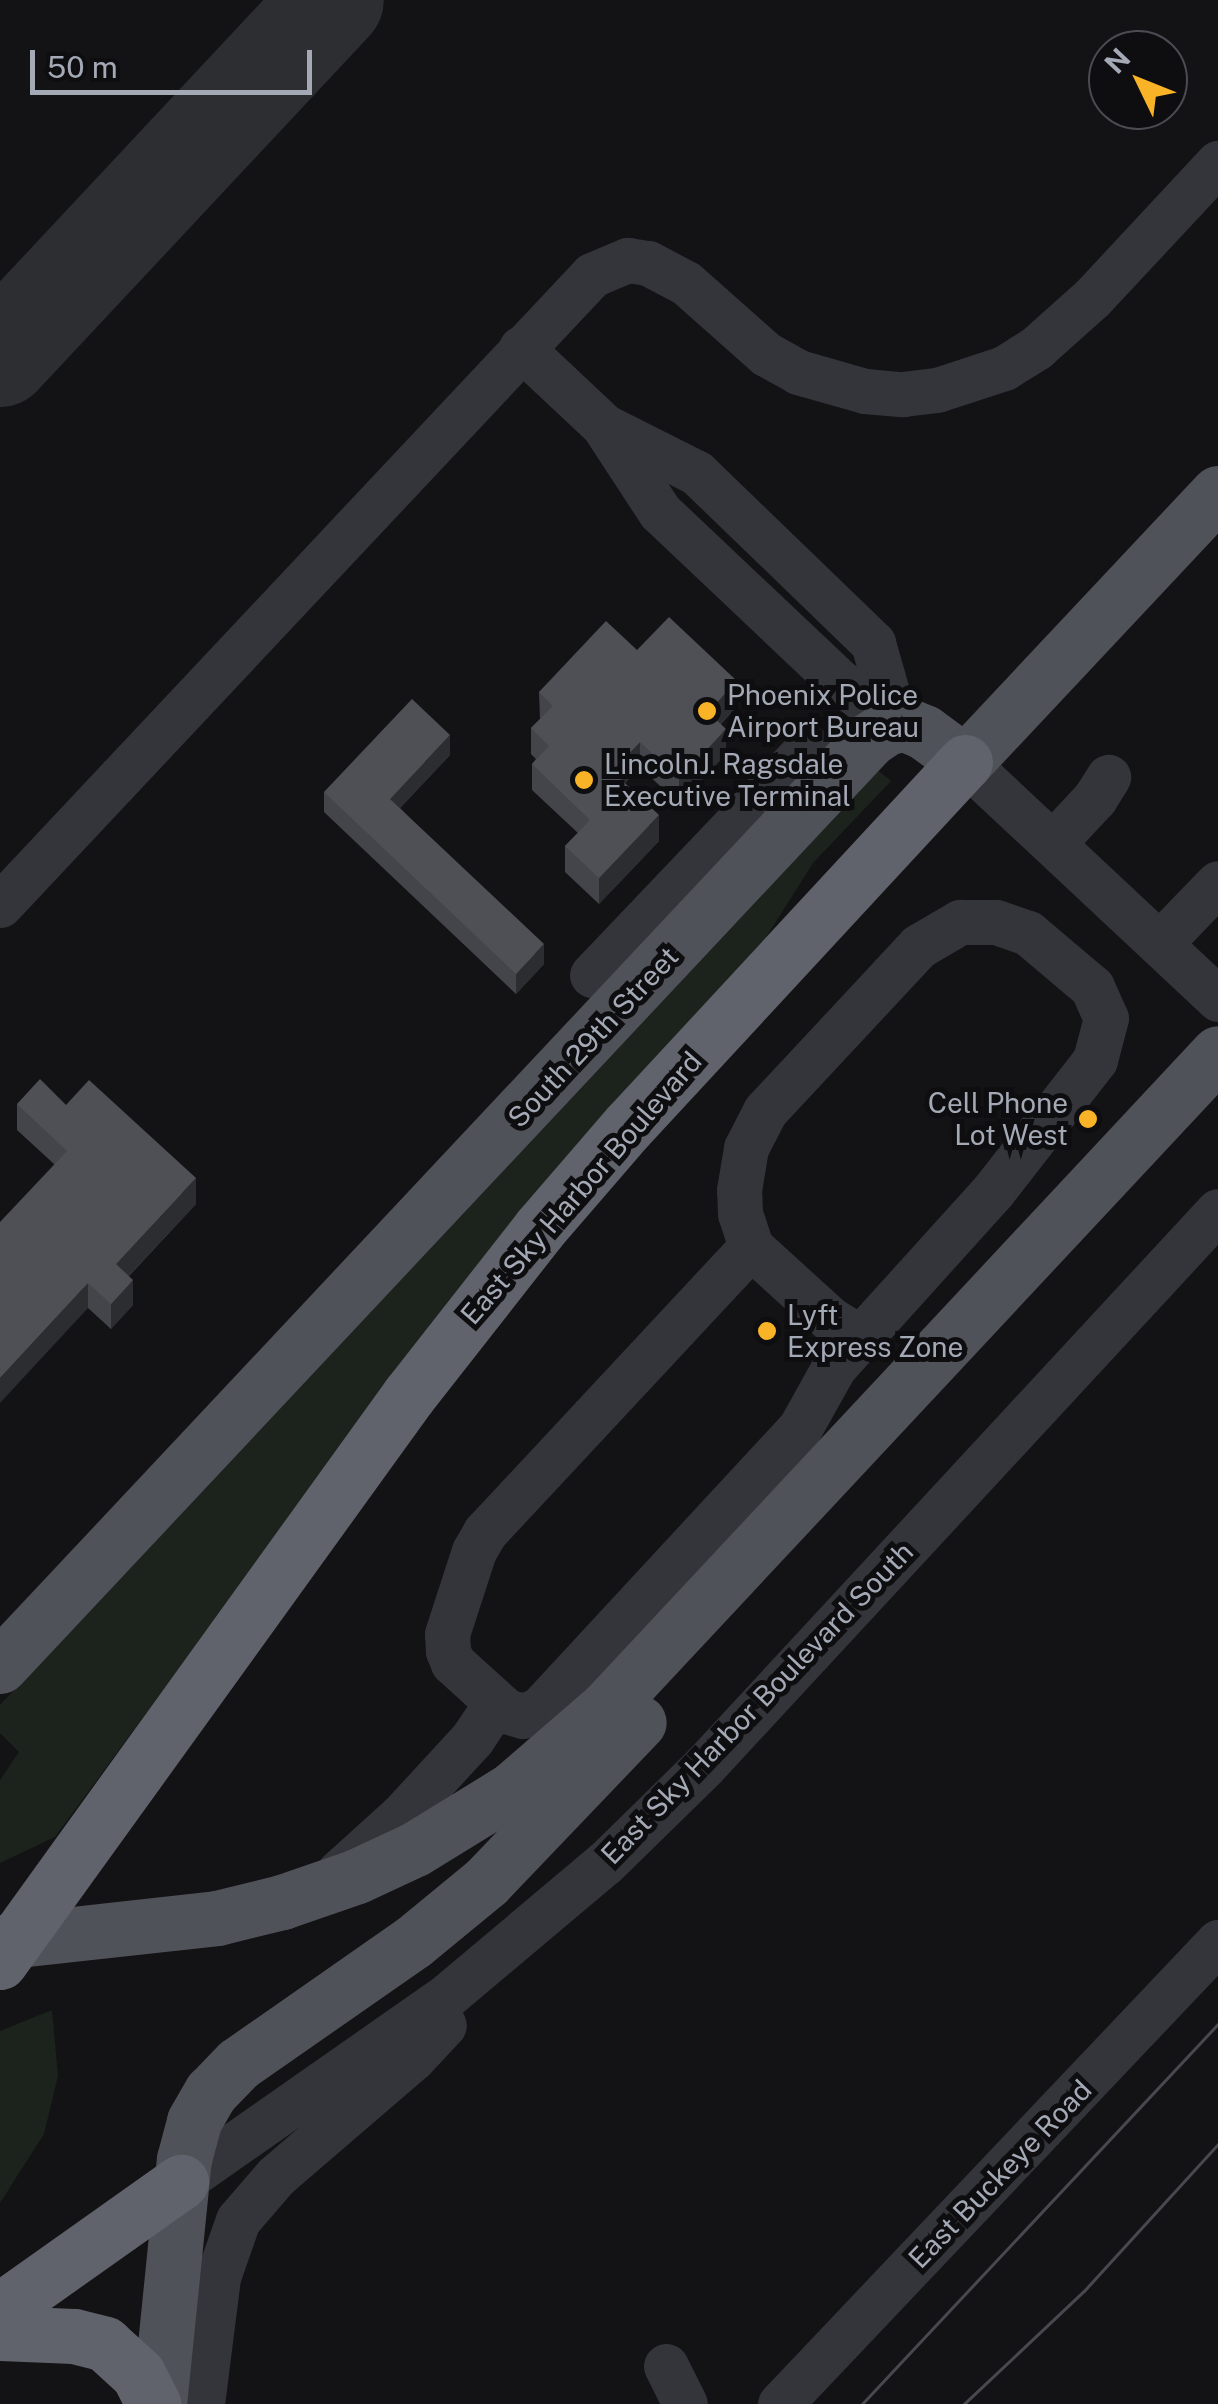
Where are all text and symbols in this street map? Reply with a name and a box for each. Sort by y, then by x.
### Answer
scale bar [35,30,318,92]
north arrow [1088,30,1188,130]
text: N [1098,41,1137,80]
text: 50 m [47,49,118,85]
place label: Phoenix Police Airport Bureau [727,678,919,744]
marker: Phoenix Police Airport Bureau [696,700,718,722]
place label: LincolnJ. Ragsdale Executive Terminal [604,747,851,813]
marker: LincolnJ. Ragsdale Executive Terminal [573,769,595,791]
street label: South 29th Street [501,940,685,1134]
street label: East Sky Harbor Boulevard [454,1045,708,1331]
place label: Cell Phone Lot West [928,1086,1068,1152]
marker: Cell Phone Lot West [1077,1108,1099,1130]
place label: Lyft Express Zone [787,1298,963,1364]
marker: Lyft Express Zone [756,1320,778,1342]
street label: East Sky Harbor Boulevard South [594,1535,920,1871]
street label: East Buckeye Road [902,2073,1098,2275]

